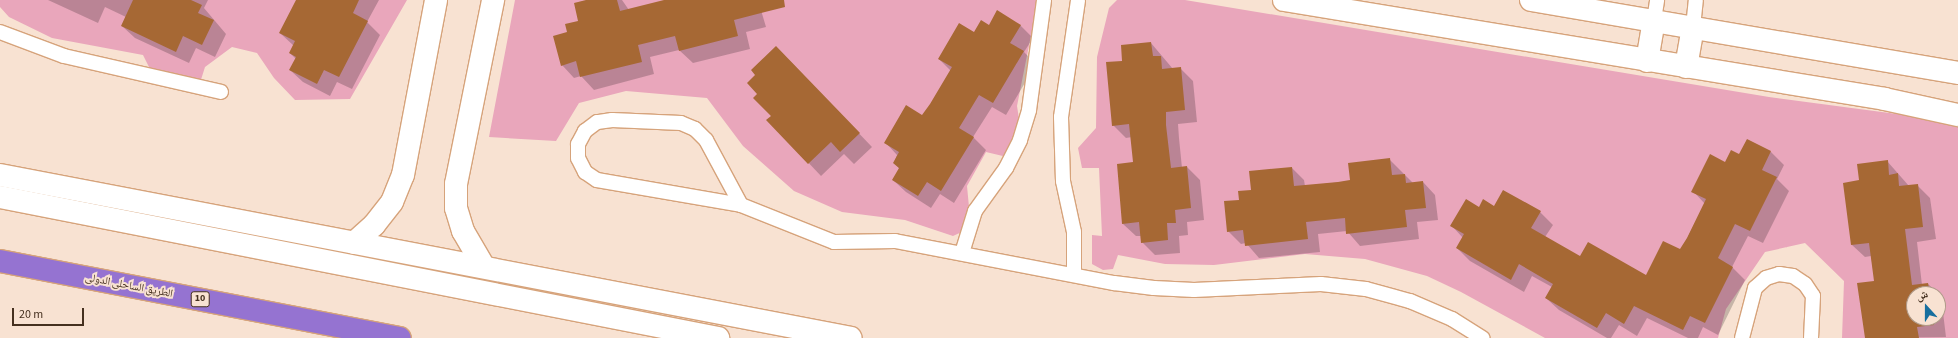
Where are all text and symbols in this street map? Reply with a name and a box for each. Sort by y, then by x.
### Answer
street label: الطريق الساحلى الدولى [84,271,174,301]
north arrow [1906,286,1946,326]
text: ش [1914,286,1930,304]
road number: 10 [190,291,210,307]
scale bar [14,300,86,326]
text: 20 m [19,306,43,323]

